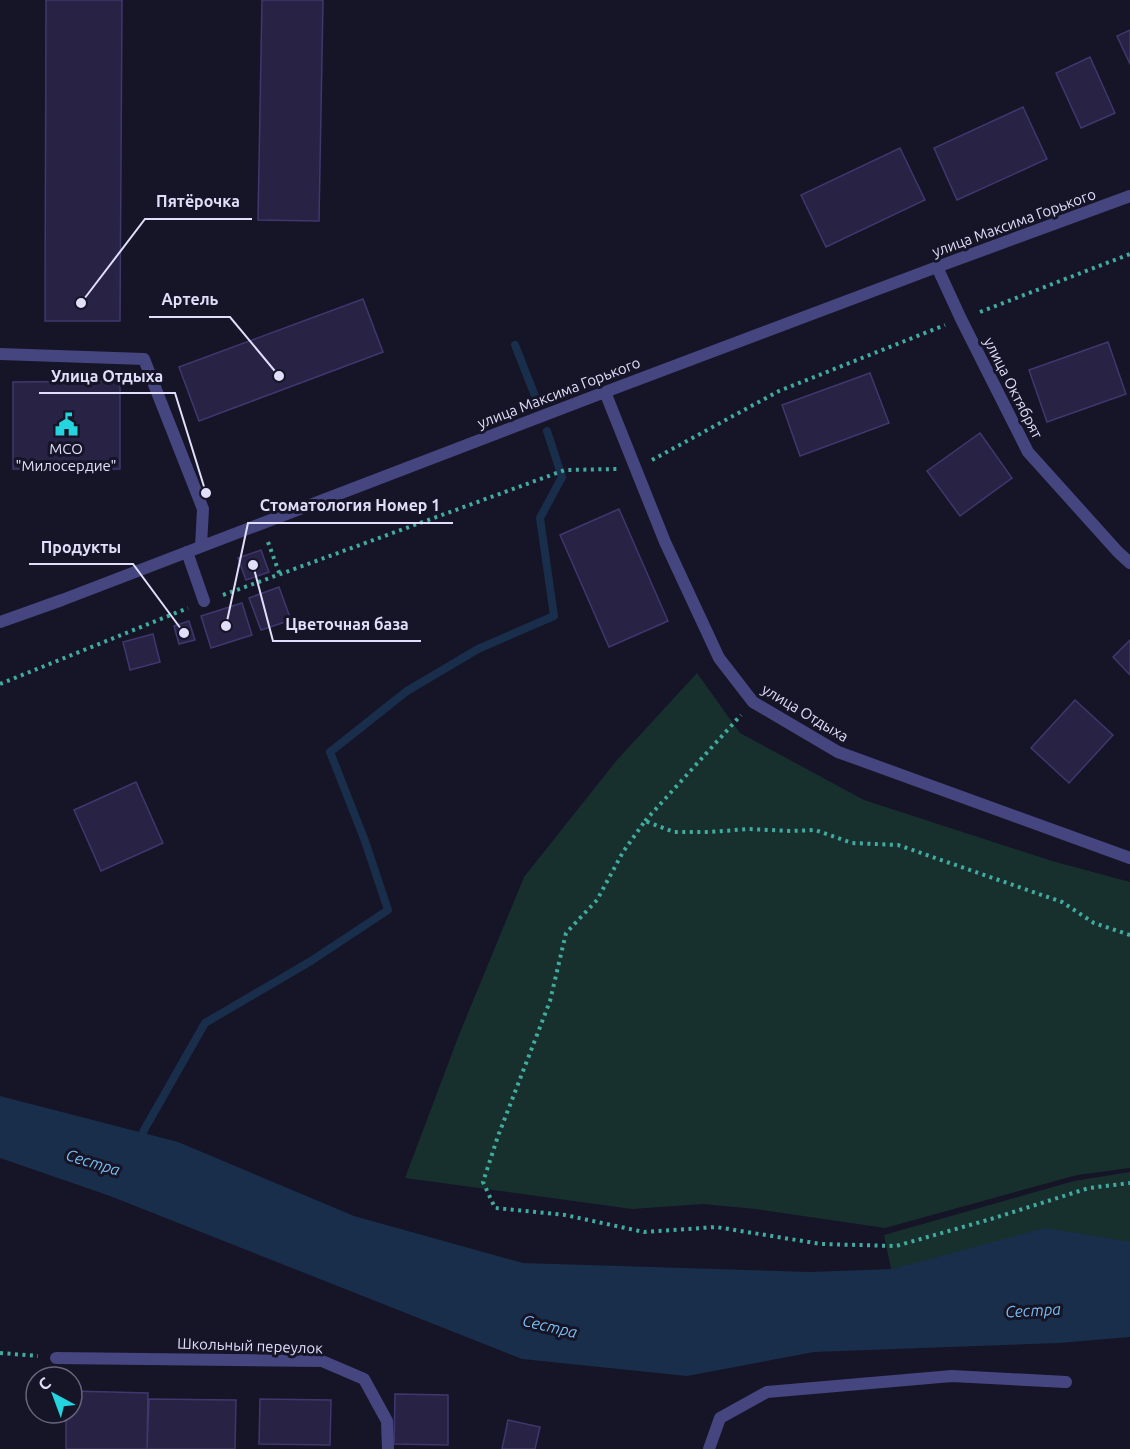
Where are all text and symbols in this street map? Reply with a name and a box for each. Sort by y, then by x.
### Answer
callout: Пятёрочка [145,185,252,219]
street label: улица Максима Горького [930,185,1098,260]
text: Пятёрочка [156,192,240,210]
callout: Артель [149,283,230,317]
text: Артель [162,290,219,308]
street label: улица Октябрят [981,335,1046,441]
street label: улица Максима Горького [475,354,643,431]
callout: Улица Отдыха [39,359,175,393]
text: Улица Отдыха [51,367,163,385]
public building icon: МСО "Милосердие" [53,412,79,438]
place label: МСО "Милосердие" [15,440,117,474]
callout: Стоматология Номер 1 [248,489,453,523]
text: Стоматология Номер 1 [260,496,440,514]
callout: Продукты [29,530,133,564]
text: Продукты [41,538,121,556]
callout: Цветочная база [273,607,421,641]
text: Цветочная база [285,615,409,633]
street label: улица Отдыха [759,680,851,745]
water label: Сестра [64,1145,123,1179]
water label: Сестра [1005,1300,1062,1320]
water label: Сестра [521,1311,579,1341]
street label: Школьный переулок [177,1334,323,1357]
north arrow [24,1365,84,1425]
text: С [34,1374,54,1394]

